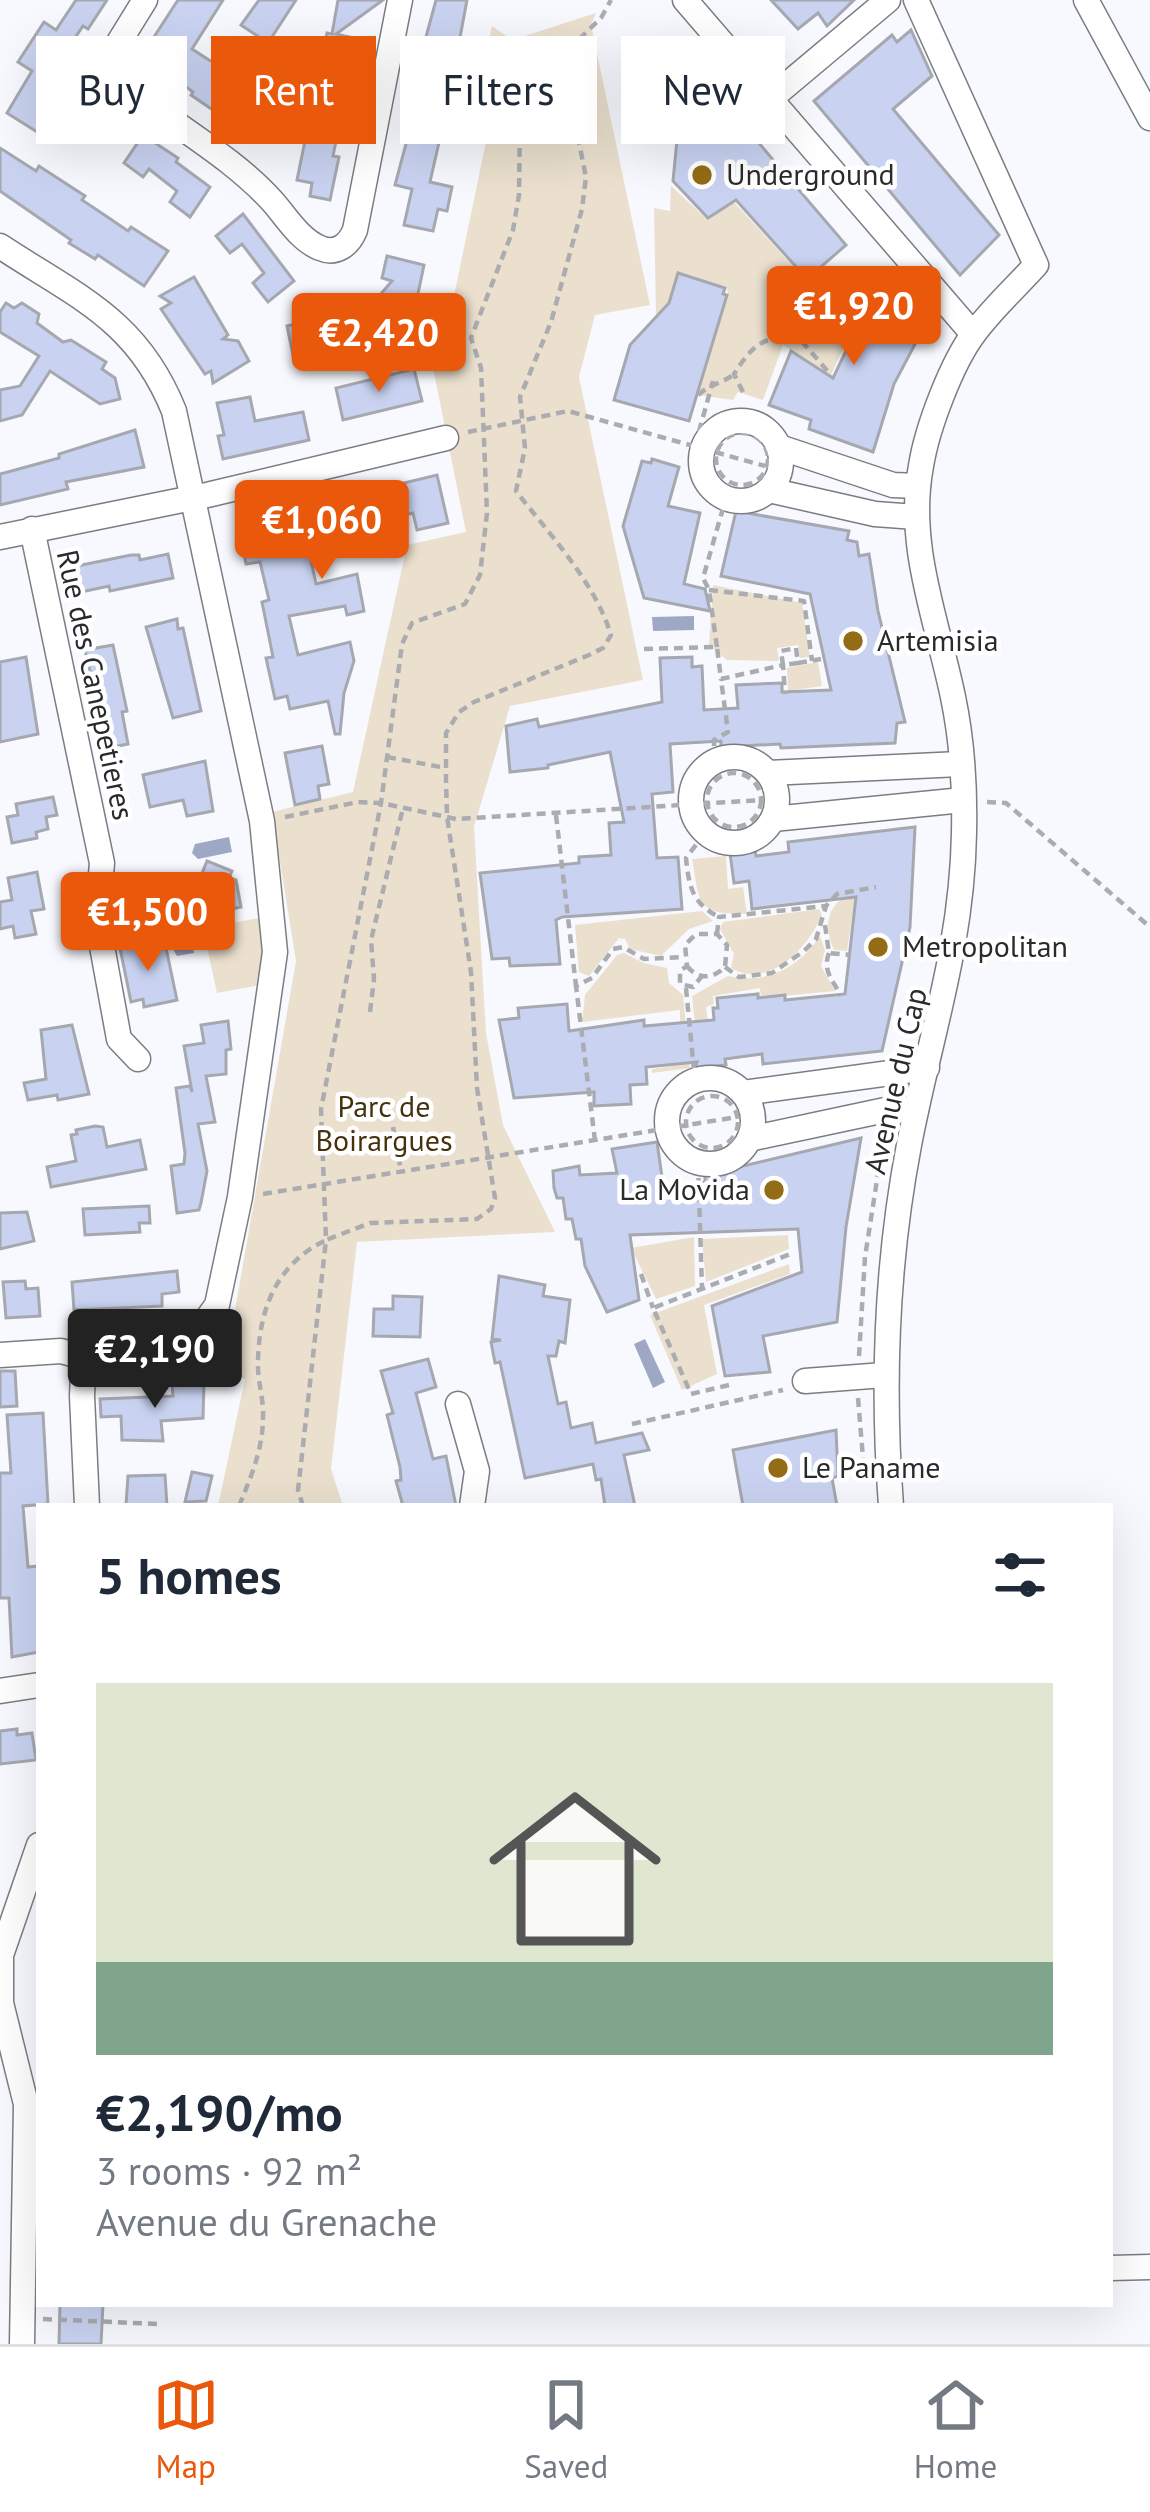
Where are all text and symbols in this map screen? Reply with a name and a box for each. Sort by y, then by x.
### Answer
chip: Buy [36,36,187,144]
chip: Rent [211,36,376,144]
chip: Filters [400,36,597,144]
chip: New [621,36,785,144]
place label: Underground [726,154,895,193]
marker: Underground [689,162,715,188]
pin: €1,920 [756,266,952,368]
text: €1,920 [794,279,914,330]
pin: €2,420 [281,293,477,395]
text: €2,420 [319,306,439,357]
pin: €1,060 [224,480,420,582]
text: €1,060 [262,493,382,544]
street label: Rue des Canepetieres [49,546,144,823]
place label: Artemisia [877,620,999,659]
marker: Artemisia [840,628,866,654]
pin: €1,500 [50,872,246,974]
text: €1,500 [88,885,208,936]
place label: Metropolitan [902,926,1068,965]
marker: Metropolitan [865,934,891,960]
street label: Avenue du Cap [854,984,935,1177]
park label: Parc de Boirargues [315,1086,453,1159]
place label: La Movida [619,1169,750,1208]
marker: La Movida [761,1177,787,1203]
pin: €2,190 [57,1309,253,1411]
text: €2,190 [95,1322,215,1373]
place label: Le Paname [802,1447,940,1486]
marker: Le Paname [765,1455,791,1481]
text: 5 homes [96,1542,282,1608]
icon: filters [987,1542,1053,1608]
icon: home [467,1761,683,1977]
text: €2,190/mo [96,2079,343,2145]
text: 3 rooms · 92 m² [96,2145,362,2196]
text: Avenue du Grenache [96,2196,437,2247]
tab: Map [153,2372,219,2487]
tab: Saved [524,2372,608,2487]
tab: Home [914,2372,997,2487]

